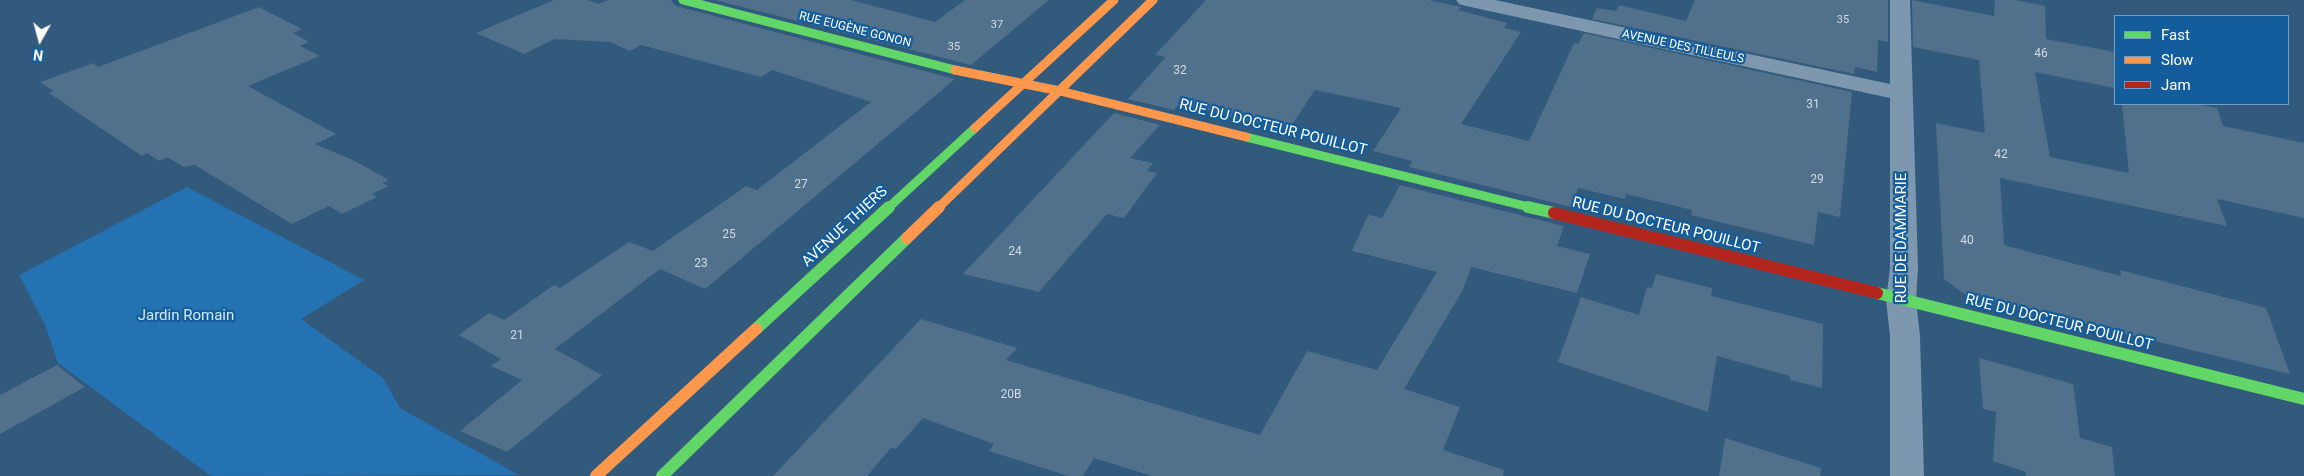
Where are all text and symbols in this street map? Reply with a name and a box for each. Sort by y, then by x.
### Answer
street label: RUE EUGÈNE GONON [798,9,912,51]
house number: 35 [1837,13,1849,27]
north arrow [15,15,65,65]
legend [2114,15,2289,105]
house number: 37 [991,18,1003,32]
text: Fast [2161,26,2190,44]
street label: AVENUE DES TILLEULS [1621,27,1745,67]
house number: 35 [948,40,960,54]
text: N [32,46,44,63]
house number: 46 [2034,47,2048,61]
text: Slow [2161,51,2193,69]
house number: 32 [1173,64,1187,78]
text: Jam [2161,76,2191,94]
street label: RUE DU DOCTEUR POUILLOT [1177,96,1369,160]
house number: 31 [1806,98,1820,112]
house number: 42 [1994,148,2008,162]
house number: 29 [1810,173,1824,187]
street label: RUE DE DAMMARIE [1893,173,1911,303]
house number: 27 [794,178,808,192]
street label: AVENUE THIERS [799,183,891,271]
street label: RUE DU DOCTEUR POUILLOT [1570,194,1762,258]
house number: 25 [722,228,736,242]
house number: 40 [1960,234,1974,248]
house number: 24 [1008,245,1022,259]
house number: 23 [694,257,708,271]
street label: RUE DU DOCTEUR POUILLOT [1963,291,2155,355]
park label: Jardin Romain [138,307,234,325]
house number: 21 [510,329,524,343]
house number: 20B [1001,388,1021,402]

